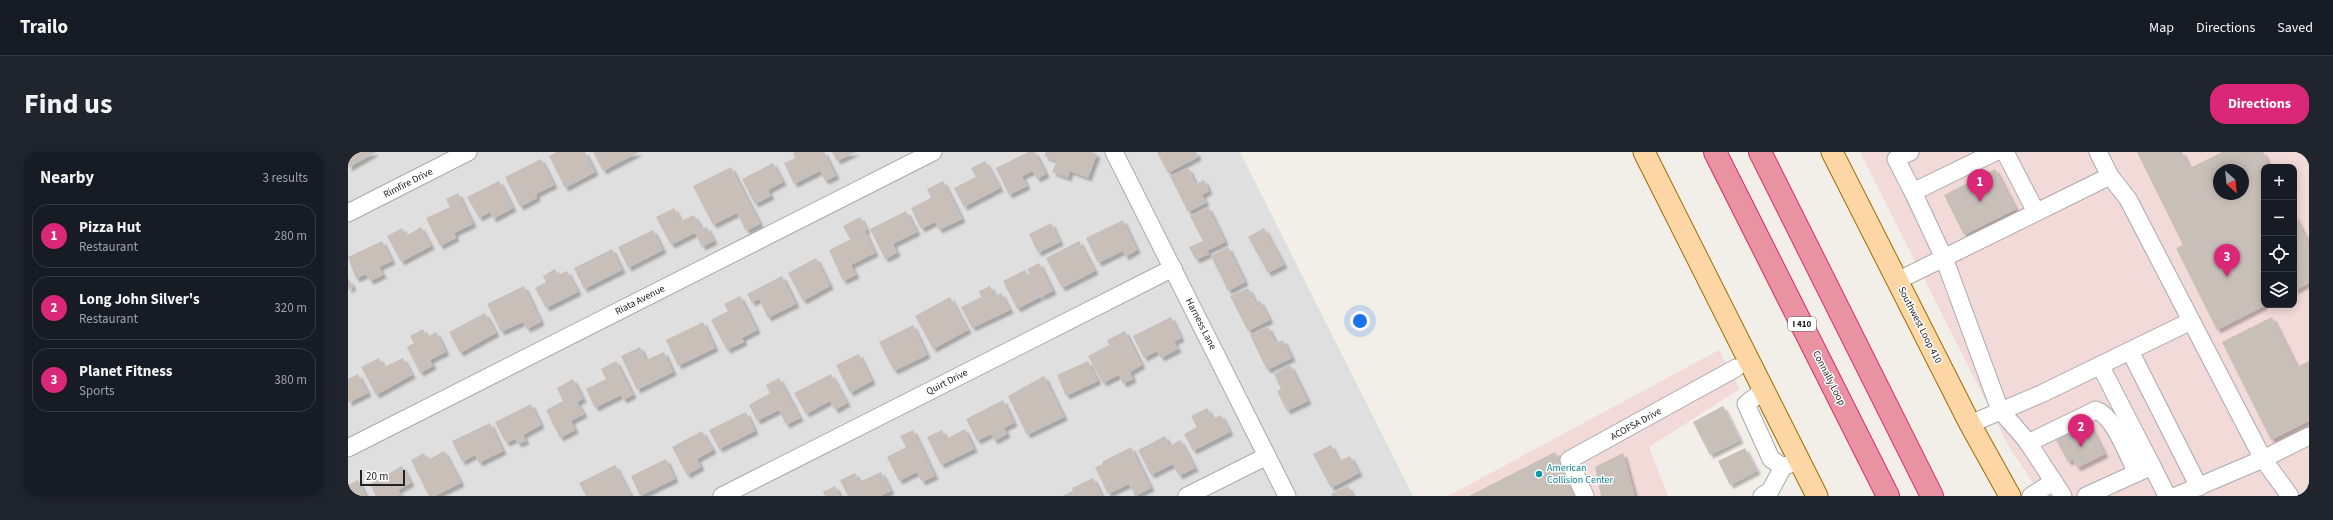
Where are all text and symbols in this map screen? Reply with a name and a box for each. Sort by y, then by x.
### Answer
text: Trailo [20,14,68,41]
text: Map [2149,18,2174,38]
text: Directions [2196,18,2255,38]
text: Saved [2277,18,2313,38]
text: Find us [24,84,112,124]
button: Directions [2210,84,2309,124]
north arrow [2213,164,2249,200]
map controls [2261,164,2297,308]
button: + [2261,164,2297,200]
street label: Rimfire Drive [381,165,435,201]
text: Nearby [40,166,94,190]
text: 3 results [263,169,308,187]
pin: 1 [1967,169,1993,202]
button: − [2261,200,2297,236]
text: Pizza Hut [79,217,141,238]
text: 1 [51,227,57,245]
text: 280 m [274,227,307,245]
button: locate [2261,236,2297,272]
text: Restaurant [79,238,138,256]
pin: 3 [2214,244,2240,277]
button: layers [2261,272,2297,308]
street label: Riata Avenue [613,281,667,319]
street label: Southwest Loop 410 [1895,284,1945,366]
text: Long John Silver's [79,289,200,310]
street label: Harness Lane [1182,296,1220,352]
text: 2 [51,299,57,317]
text: 320 m [274,299,307,317]
text: Restaurant [79,310,138,328]
your location [1350,311,1370,331]
road number: I 410 [1788,317,1816,331]
street label: Connally Loop [1809,348,1849,408]
text: Planet Fitness [79,361,172,382]
street label: Quirt Drive [924,366,970,398]
text: 3 [51,371,57,389]
text: 380 m [274,371,307,389]
text: Sports [79,382,114,400]
street label: ACOFSA Drive [1608,404,1664,444]
pin: 2 [2068,414,2094,447]
place label: American Collision Center [1547,461,1614,487]
scale bar [360,468,405,487]
text: 20 m [366,469,388,484]
marker: American Collision Center [1534,469,1544,479]

